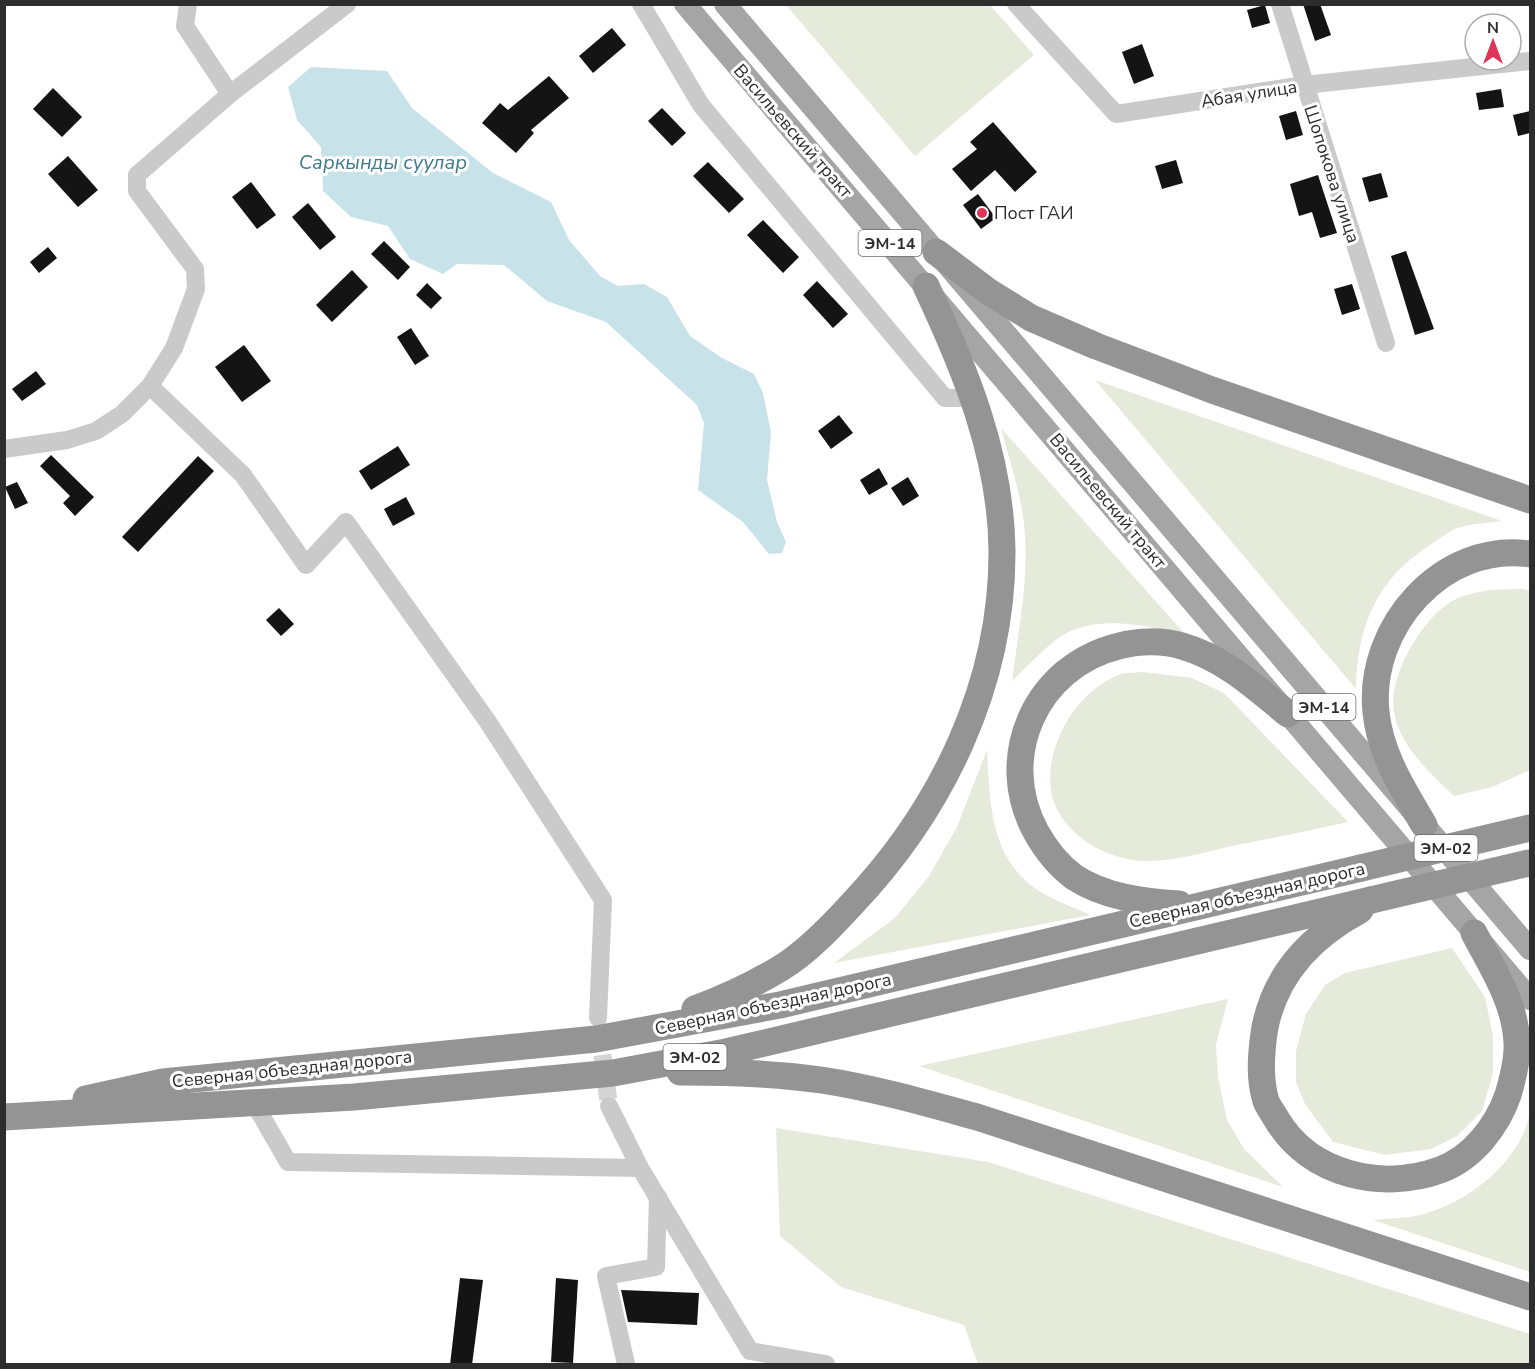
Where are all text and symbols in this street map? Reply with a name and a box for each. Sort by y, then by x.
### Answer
north arrow [1463,12,1523,72]
text: N [1487,17,1499,39]
street label: Васильевский тракт [728,59,858,203]
street label: Абая улица [1199,75,1299,113]
street label: Шопокова улица [1298,102,1366,246]
water label: Саркынды суулар [299,149,467,176]
place label: Пост ГАИ [994,201,1074,225]
marker: Пост ГАИ [975,206,989,220]
road number: ЭМ-14 [858,230,922,256]
street label: Васильевский тракт [1044,428,1172,574]
road number: ЭМ-14 [1292,694,1356,720]
road number: ЭМ-02 [1414,835,1478,861]
street label: Северная объездная дорога [1127,856,1367,934]
street label: Северная объездная дорога [652,967,894,1041]
street label: Северная объездная дорога [171,1044,413,1094]
road number: ЭМ-02 [664,1044,726,1070]

